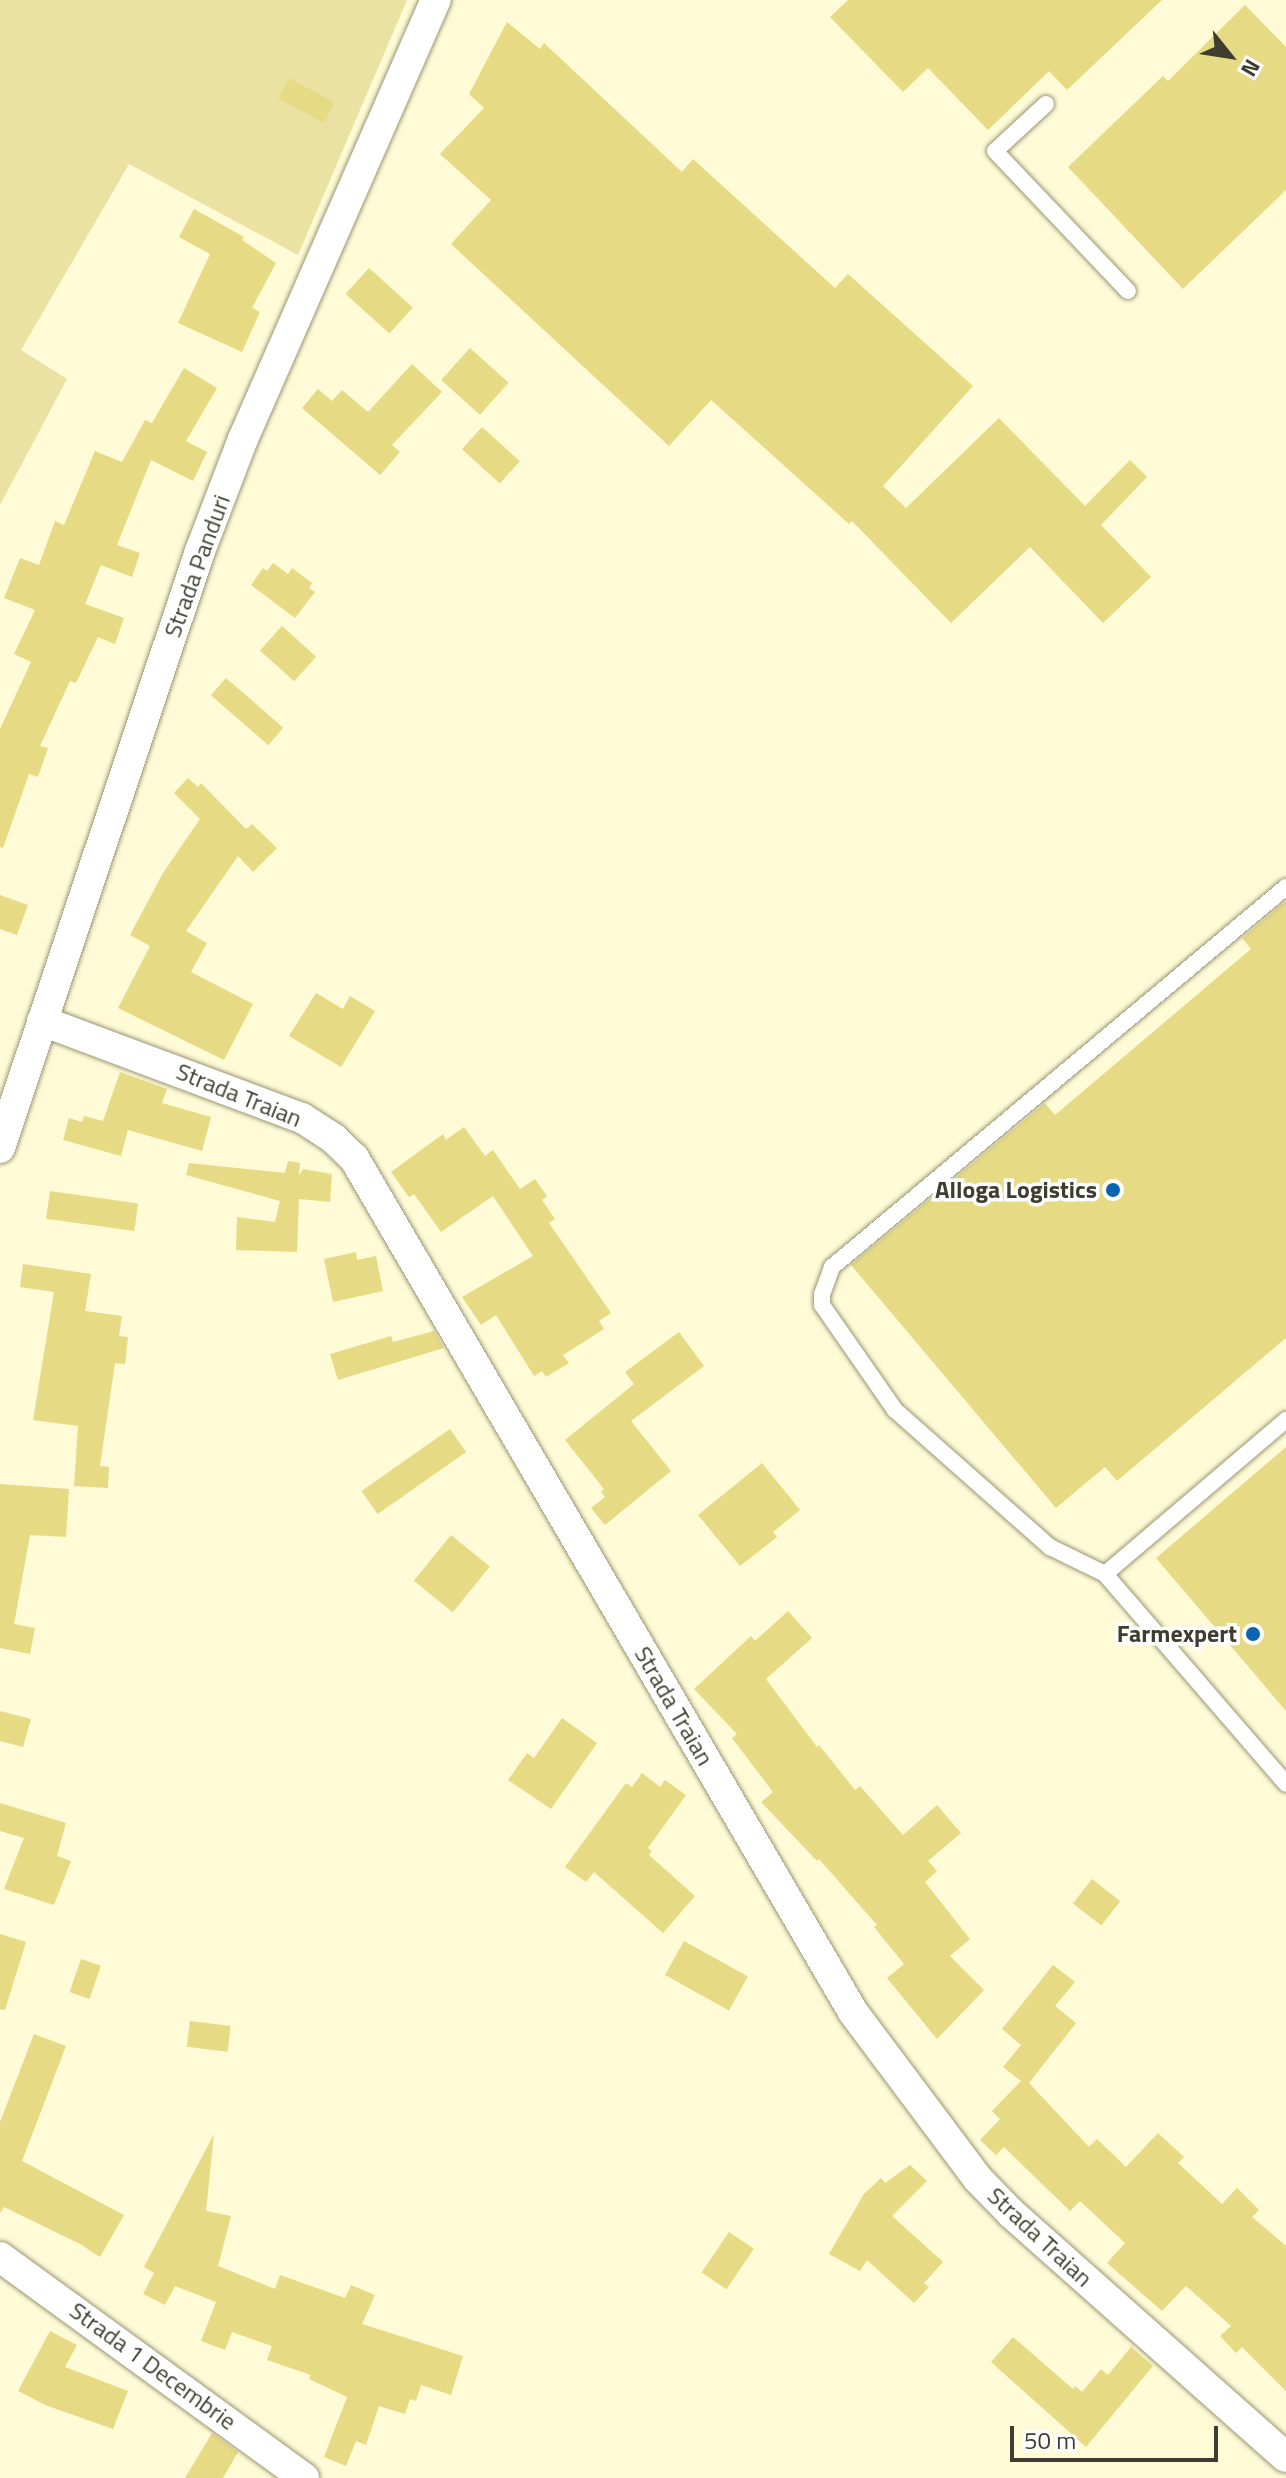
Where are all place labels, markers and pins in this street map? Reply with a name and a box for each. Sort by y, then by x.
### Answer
place label: Alloga Logistics [935,1176,1097,1204]
marker: Alloga Logistics [1104,1181,1122,1199]
place label: Farmexpert [1117,1620,1237,1648]
marker: Farmexpert [1244,1625,1262,1643]

